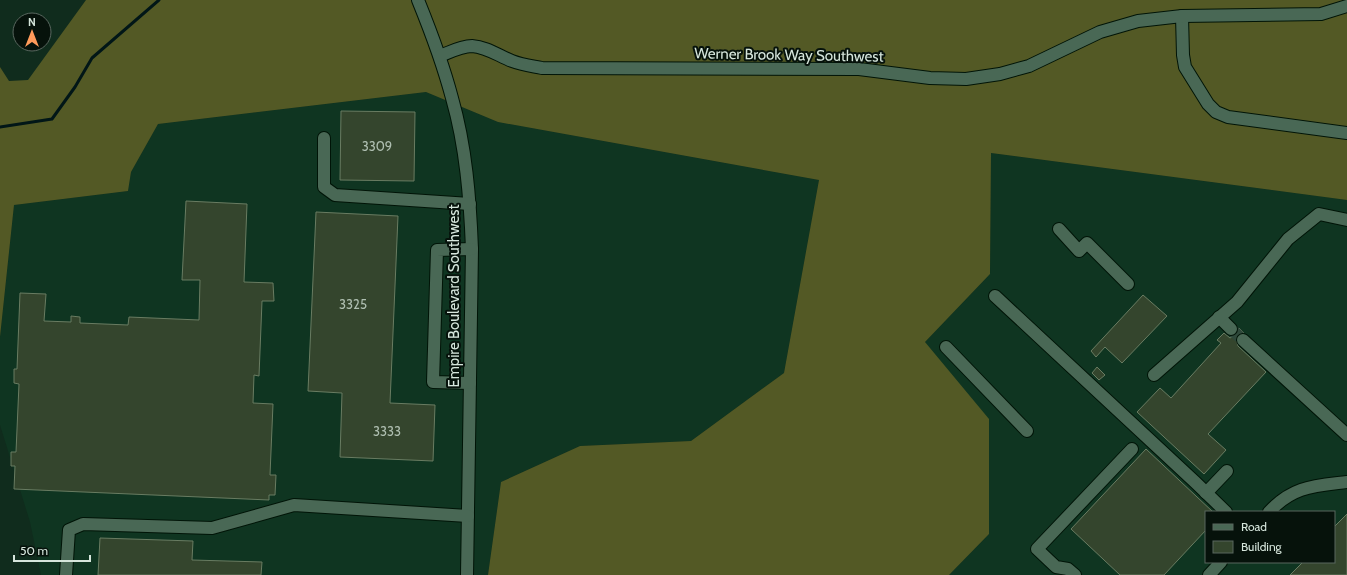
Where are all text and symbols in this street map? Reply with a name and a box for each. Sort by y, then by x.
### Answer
north arrow [12,12,52,52]
text: N [28,15,36,29]
street label: Werner Brook Way Southwest [694,44,884,66]
house number: 3309 [362,138,392,154]
street label: Empire Boulevard Southwest [445,204,463,388]
house number: 3325 [339,296,367,312]
house number: 3333 [373,423,401,439]
legend [1205,511,1335,563]
text: Road [1241,519,1267,534]
scale bar [14,537,90,563]
text: Building [1241,539,1283,554]
text: 50 m [20,543,48,558]

